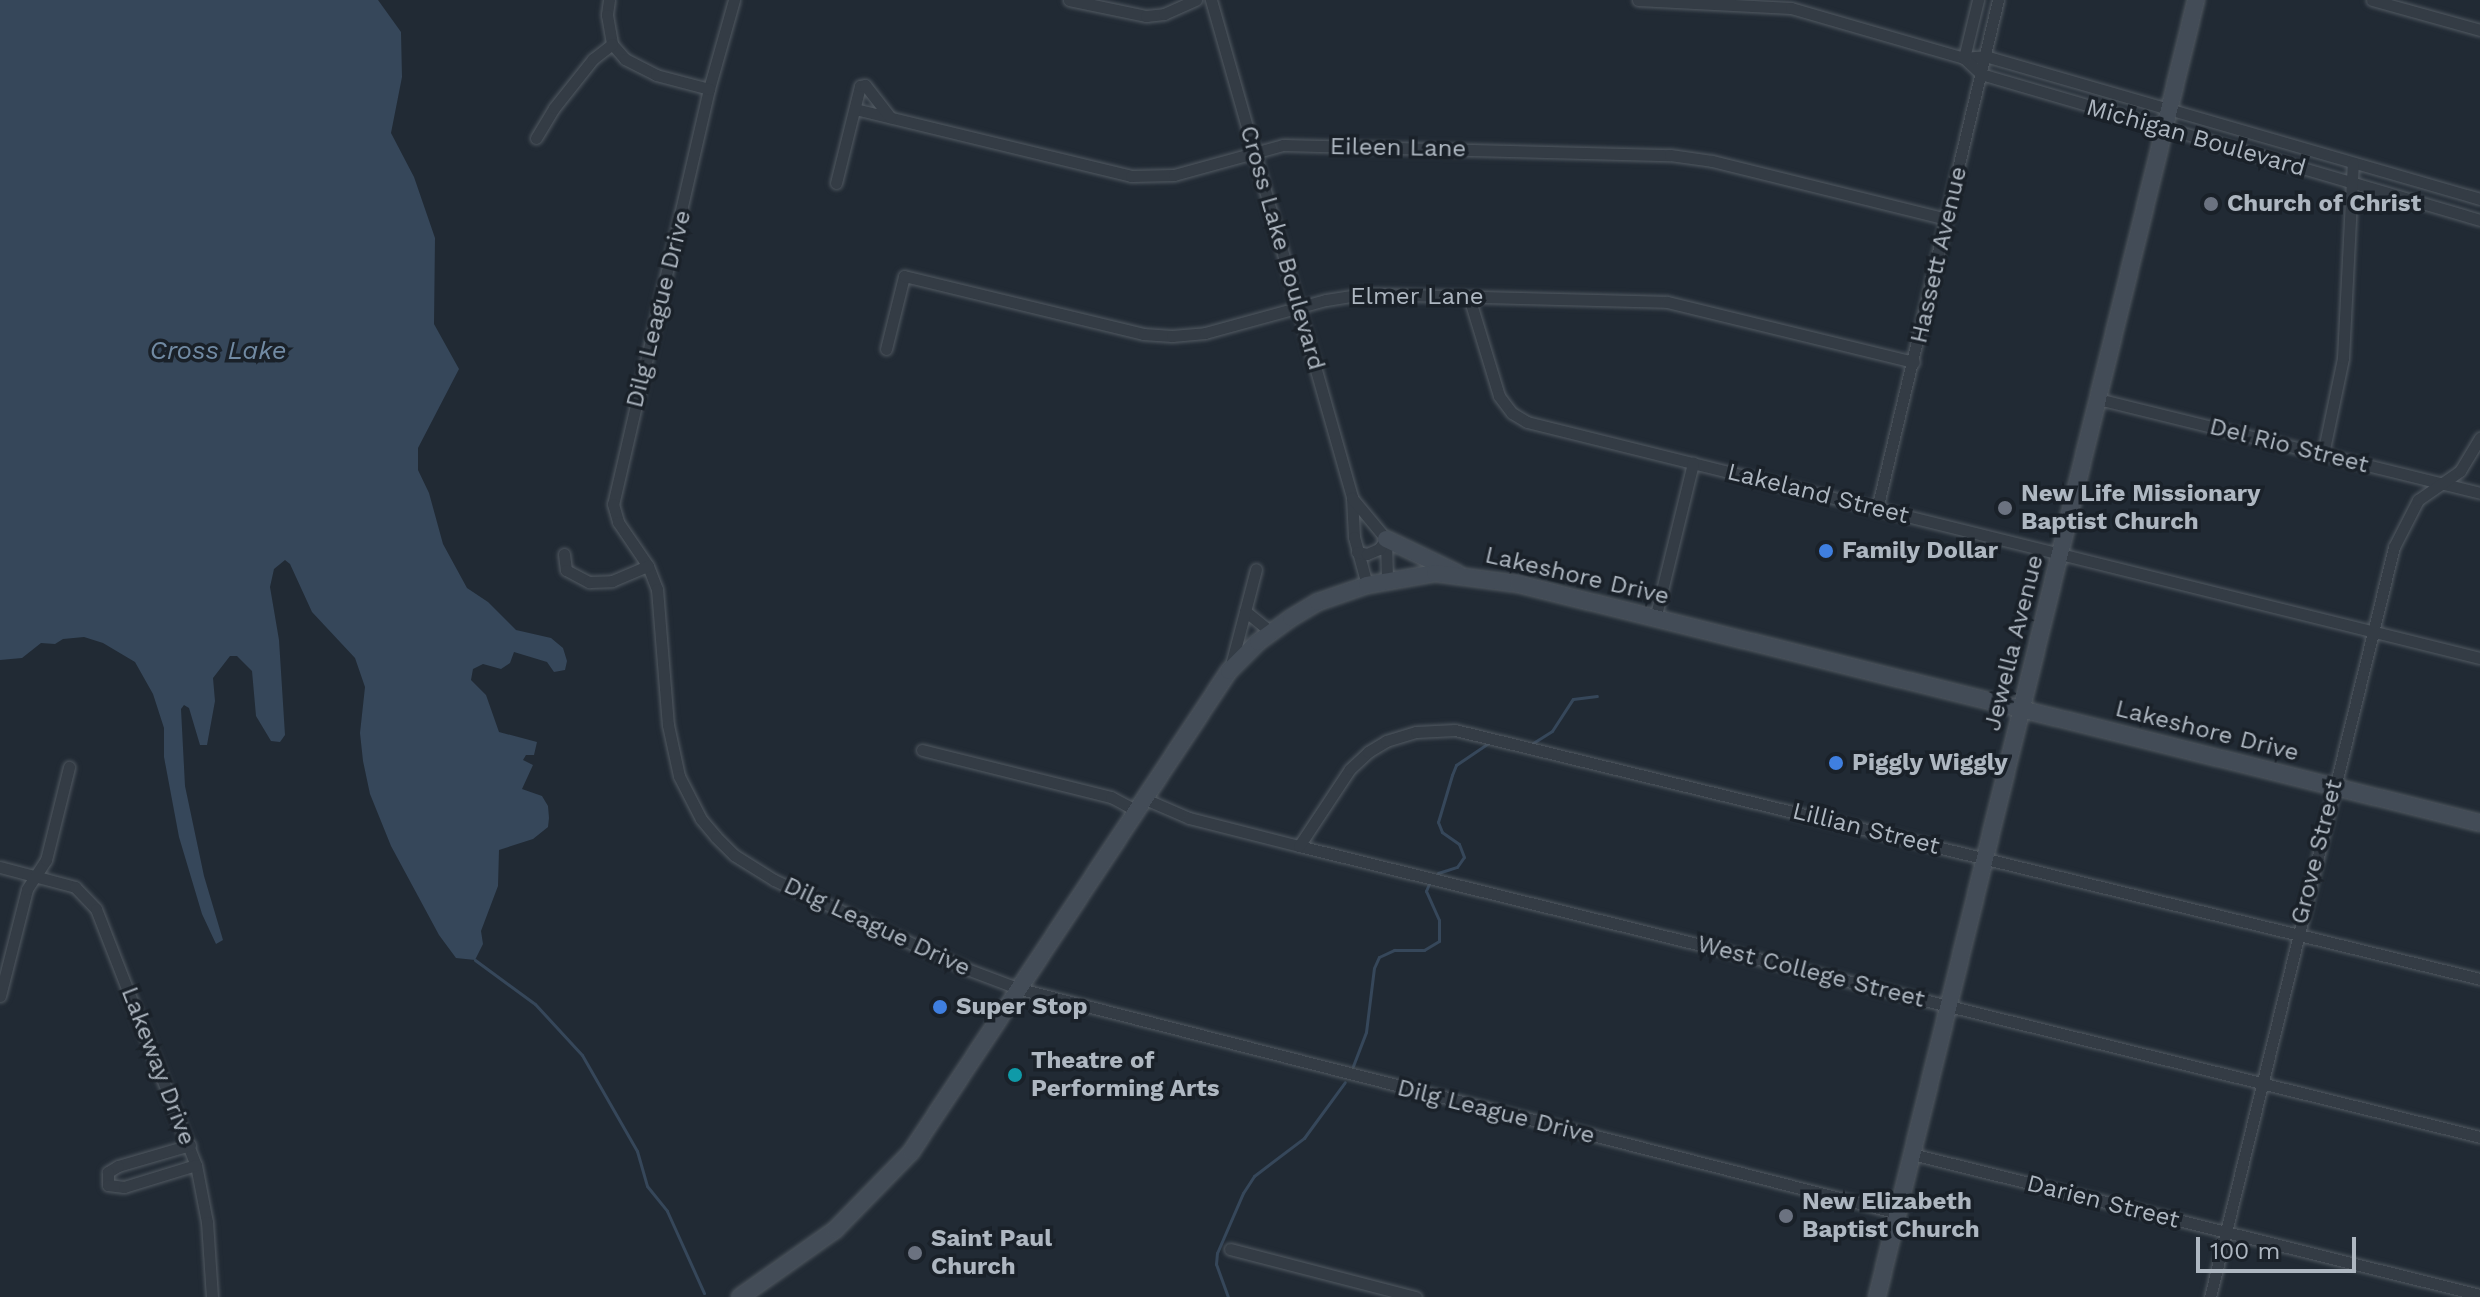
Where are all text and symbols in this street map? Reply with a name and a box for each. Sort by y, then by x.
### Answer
street label: Michigan Boulevard [2083,93,2309,183]
street label: Cross Lake Boulevard [1233,123,1331,373]
street label: Eileen Lane [1330,132,1466,164]
street label: Hassett Avenue [1905,163,1973,347]
place label: Church of Christ [2227,190,2422,218]
marker: Church of Christ [2202,195,2220,213]
street label: Dilg League Drive [621,207,697,411]
street label: Elmer Lane [1350,283,1484,311]
water label: Cross Lake [149,335,287,367]
street label: Del Rio Street [2206,412,2372,480]
street label: Lakeland Street [1724,458,1912,530]
place label: New Life Missionary Baptist Church [2021,480,2261,536]
marker: New Life Missionary Baptist Church [1996,499,2014,517]
place label: Family Dollar [1842,537,1999,565]
street label: Lakeshore Drive [1482,541,1672,611]
marker: Family Dollar [1817,542,1835,560]
street label: Jewella Avenue [1978,551,2050,735]
street label: Lakeshore Drive [2112,694,2302,768]
place label: Piggly Wiggly [1852,749,2009,777]
marker: Piggly Wiggly [1827,754,1845,772]
street label: Grove Street [2285,777,2349,927]
street label: Lillian Street [1789,797,1943,861]
street label: Dilg League Drive [779,871,975,983]
street label: West College Street [1694,930,1928,1014]
street label: Lakeway Drive [115,983,201,1149]
place label: Super Stop [956,993,1088,1021]
marker: Super Stop [931,998,949,1016]
place label: Theatre of Performing Arts [1031,1047,1220,1103]
marker: Theatre of Performing Arts [1006,1066,1024,1084]
street label: Dilg League Drive [1394,1074,1598,1150]
street label: Darien Street [2024,1169,2182,1235]
place label: New Elizabeth Baptist Church [1802,1188,1980,1244]
marker: New Elizabeth Baptist Church [1777,1207,1795,1225]
scale bar [2200,1221,2360,1271]
place label: Saint Paul Church [931,1225,1052,1281]
text: 100 m [2210,1237,2280,1265]
marker: Saint Paul Church [906,1244,924,1262]

